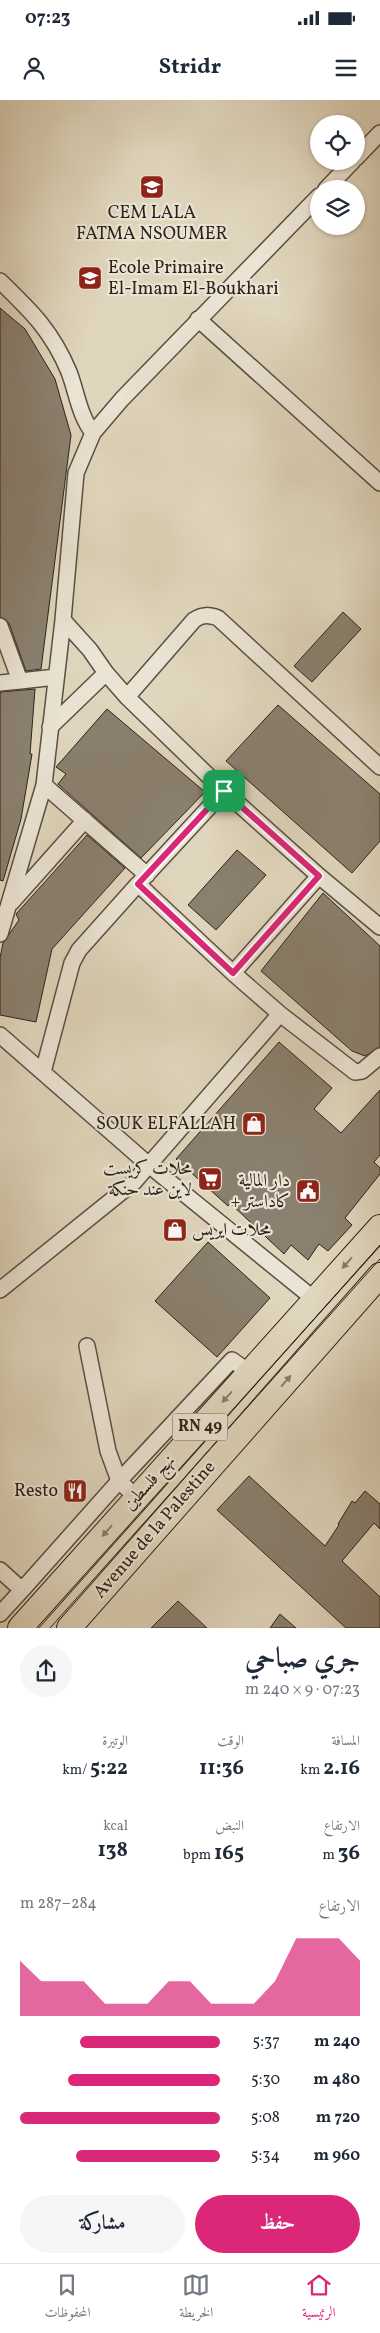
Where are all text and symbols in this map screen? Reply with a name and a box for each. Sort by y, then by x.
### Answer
text: 07:23 [25,5,70,31]
text: Stridr [159,52,221,83]
icon: person [20,54,48,82]
icon: menu [332,54,360,82]
map controls [310,115,365,235]
button: locate [310,115,365,170]
school or university icon: CEM LALA FATMA NSOUMER [139,174,165,200]
button: layers [310,180,365,235]
place label: CEM LALA FATMA NSOUMER [76,201,228,247]
place label: Ecole Primaire El-Imam El-Boukhari [108,256,279,302]
school or university icon: Ecole Primaire El-Imam El-Boukhari [77,265,103,291]
pin [203,770,245,812]
icon: arrive [210,777,238,805]
shop icon: SOUK ELFALLAH [241,1111,267,1137]
place label: SOUK ELFALLAH [96,1112,236,1137]
place label: محلات كريست لاين عند حنكة [103,1157,192,1203]
supermarket icon: محلات كريست لاين عند حنكة [197,1166,223,1192]
place label: دار المالية + كاداستر [230,1169,290,1215]
public building icon: دار المالية + كاداستر [295,1178,321,1204]
shop icon: محلات ايريس [162,1217,188,1243]
place label: محلات ايريس [192,1218,271,1243]
one-way arrow [341,1257,353,1269]
one-way arrow [281,1375,292,1388]
one-way arrow [221,1390,232,1403]
road number: RN 49 [172,1414,228,1440]
street label: نهج فلسطين [118,1450,183,1518]
street label: Avenue de la Palestine [88,1456,222,1604]
restaurant icon: Resto [62,1478,88,1504]
place label: Resto [14,1479,58,1504]
one-way arrow [101,1525,113,1537]
text: جري صباحي [245,1640,360,1679]
button: share [20,1645,72,1697]
text: 07:23 · 9 × 240 m [245,1679,360,1701]
text: الوتيرة [102,1732,128,1751]
text: الوقت [217,1732,244,1751]
text: المسافة [331,1732,360,1751]
text: 5:22 [90,1754,128,1783]
text: 11:36 [199,1754,244,1783]
text: 2.16 [323,1754,360,1783]
text: /km [62,1761,90,1780]
text: km [300,1761,323,1780]
text: kcal [103,1817,128,1836]
text: النبض [215,1817,244,1836]
text: الارتفاع [324,1817,360,1836]
text: 138 [97,1836,128,1865]
text: 165 [214,1839,244,1868]
text: 36 [338,1839,360,1868]
text: bpm [183,1846,214,1865]
text: m [323,1846,338,1865]
text: 284–287 m [20,1893,97,1915]
text: الارتفاع [318,1896,360,1918]
text: 5:37 [253,2031,280,2053]
text: 240 m [314,2031,360,2053]
text: 5:30 [251,2069,280,2091]
text: 480 m [313,2069,360,2091]
text: 5:08 [251,2107,280,2129]
text: 720 m [316,2107,360,2129]
text: 5:34 [251,2145,280,2167]
text: 960 m [314,2145,360,2167]
button: مشاركة [20,2195,185,2253]
button: حفظ [195,2195,360,2253]
tab: المحفوظات [44,2271,91,2326]
tab: الخريطة [179,2271,213,2326]
tab: الرئيسية [302,2271,336,2326]

